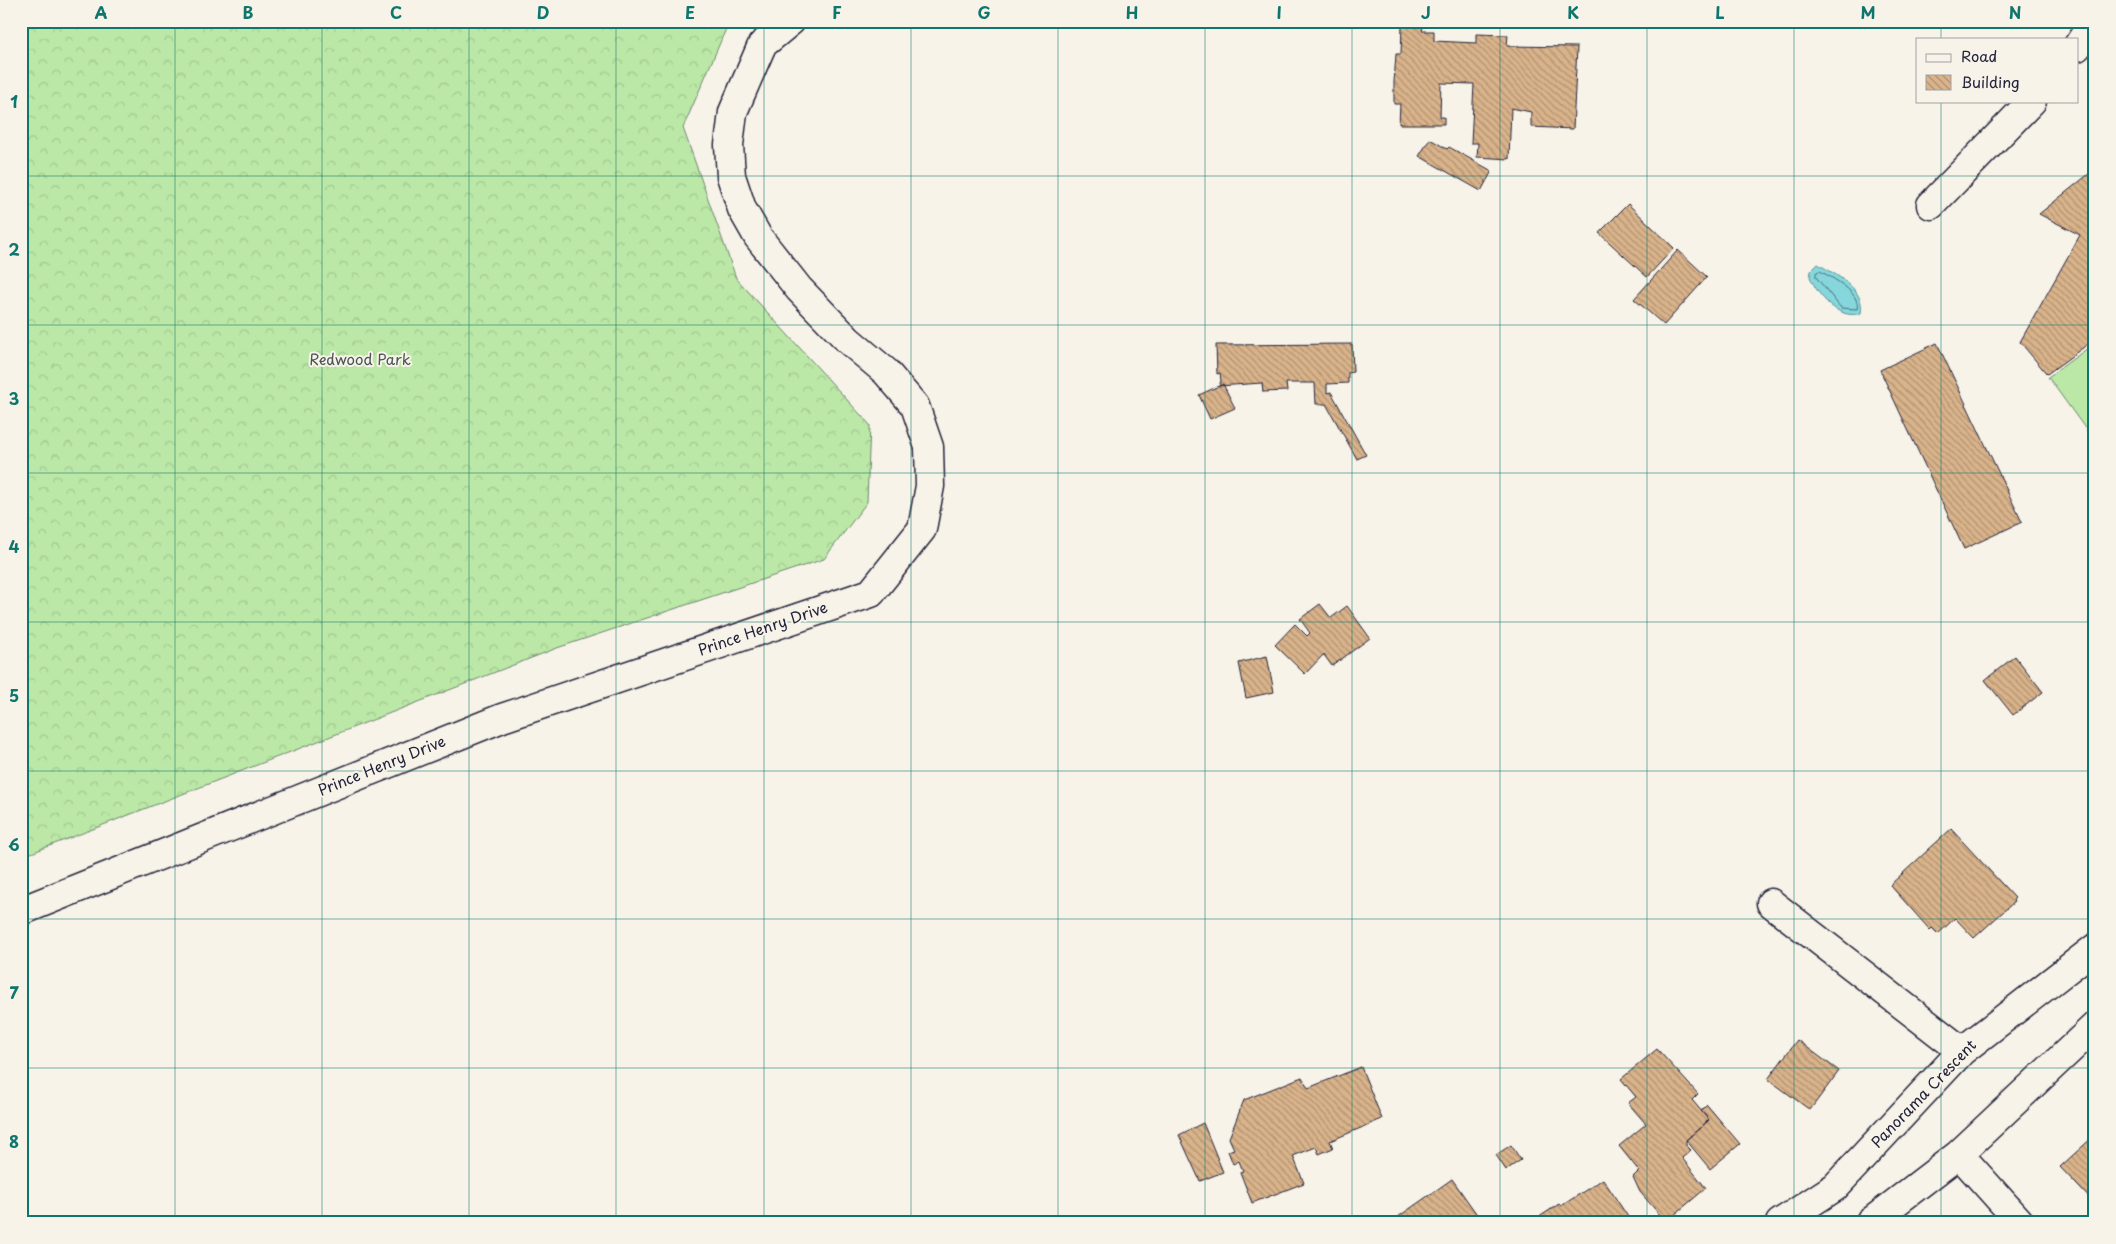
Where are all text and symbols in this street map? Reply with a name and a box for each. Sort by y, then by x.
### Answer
text: A [95,0,108,24]
text: B [243,0,254,24]
text: C [390,0,402,24]
text: D [537,0,549,24]
text: E [685,0,695,24]
text: F [832,0,842,24]
text: G [977,0,991,24]
text: H [1126,0,1138,24]
text: I [1276,0,1282,24]
text: J [1421,0,1431,24]
text: K [1567,0,1579,24]
text: L [1715,0,1725,24]
text: M [1860,0,1876,24]
text: N [2009,0,2021,24]
legend [1916,38,2078,102]
text: Road [1961,44,1997,67]
text: Building [1961,70,2020,93]
text: 1 [10,89,18,113]
text: 2 [8,237,20,261]
park label: Redwood Park [309,347,411,370]
text: 3 [9,386,19,410]
text: 4 [9,534,20,558]
street label: Prince Henry Drive [695,595,830,661]
text: 5 [9,683,19,707]
street label: Prince Henry Drive [314,729,449,801]
text: 6 [8,832,20,856]
text: 7 [9,980,19,1004]
street label: Panorama Crescent [1865,1034,1981,1152]
text: 8 [9,1129,19,1153]

